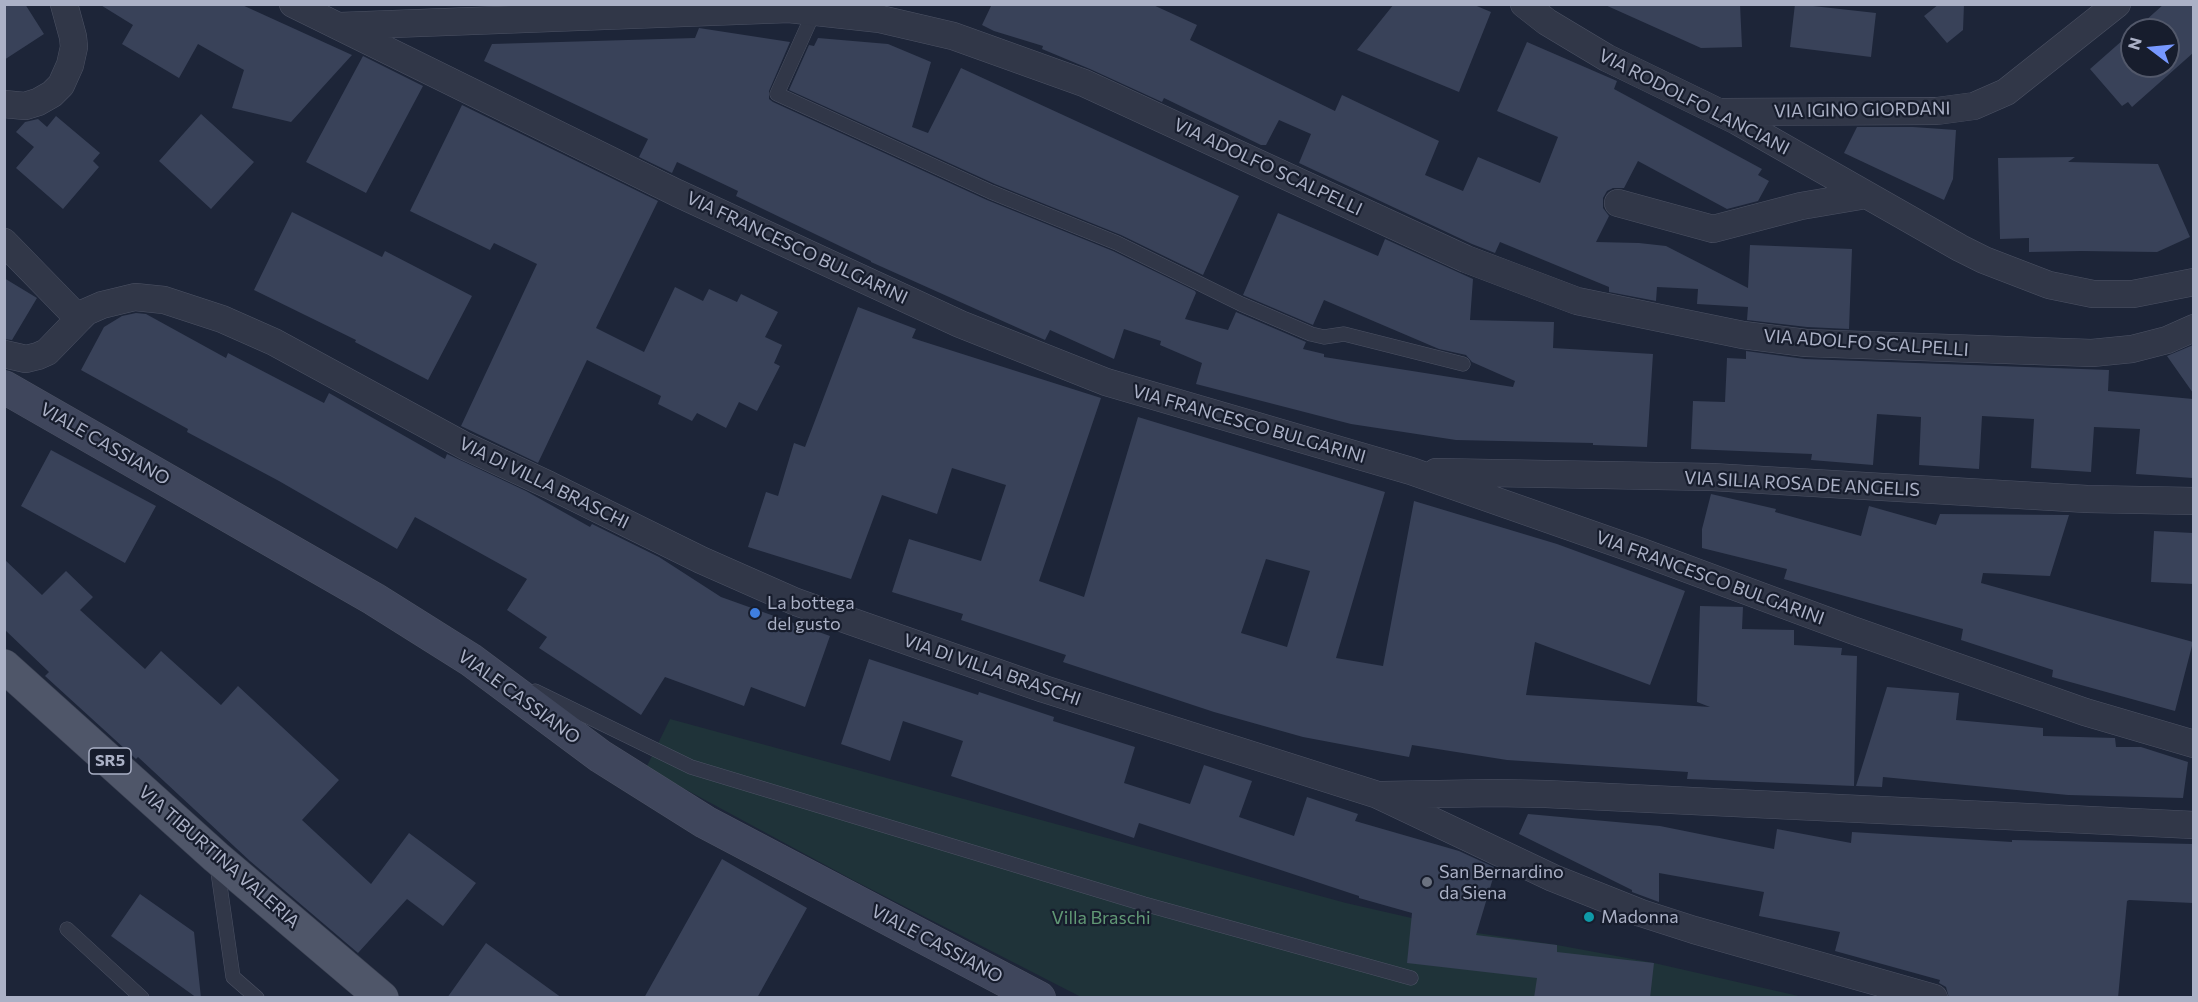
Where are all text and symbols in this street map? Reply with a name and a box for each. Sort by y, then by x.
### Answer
north arrow [2120,18,2180,78]
text: N [2123,35,2145,52]
street label: VIA RODOLFO LANCIANI [1595,44,1793,160]
street label: VIA IGINO GIORDANI [1773,98,1951,122]
street label: VIA ADOLFO SCALPELLI [1170,114,1366,220]
street label: VIA FRANCESCO BULGARINI [683,187,911,309]
street label: VIA ADOLFO SCALPELLI [1763,325,1969,361]
street label: VIA FRANCESCO BULGARINI [1130,380,1368,468]
street label: VIALE CASSIANO [36,398,174,490]
street label: VIA DI VILLA BRASCHI [456,432,632,534]
street label: VIA SILIA ROSA DE ANGELIS [1684,467,1920,501]
street label: VIA FRANCESCO BULGARINI [1593,527,1827,629]
place label: La bottega del gusto [767,592,855,634]
marker: La bottega del gusto [748,606,762,620]
street label: VIA DI VILLA BRASCHI [900,629,1084,711]
street label: VIALE CASSIANO [454,645,584,749]
road number: SR5 [89,748,131,774]
street label: VIA TIBURTINA VALERIA [134,781,304,933]
place label: San Bernardino da Siena [1439,861,1564,904]
marker: San Bernardino da Siena [1420,875,1434,889]
street label: VIALE CASSIANO [868,900,1006,988]
place label: Madonna [1601,906,1679,928]
park label: Villa Braschi [1051,907,1151,929]
marker: Madonna [1582,910,1596,924]

